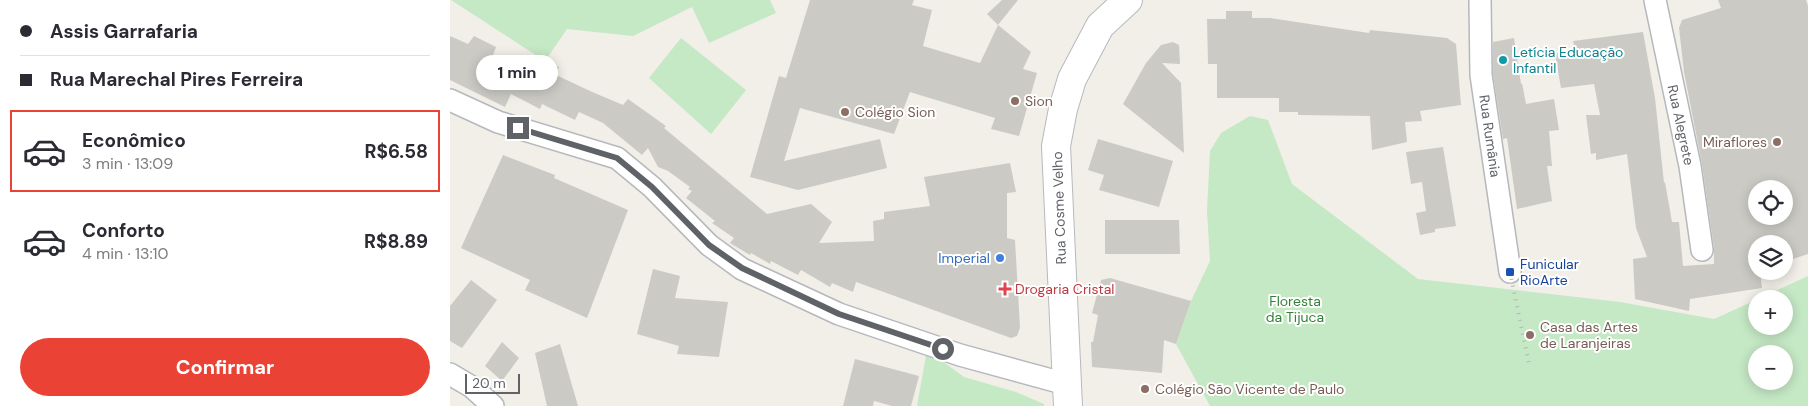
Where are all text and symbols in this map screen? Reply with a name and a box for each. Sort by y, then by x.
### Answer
text: Assis Garrafaria [50,19,198,44]
place label: Letícia Educação Infantil [1513,43,1623,77]
marker: Letícia Educação Infantil [1497,54,1509,66]
callout: 1 min [477,56,559,90]
text: 1 min [498,62,536,83]
text: Rua Marechal Pires Ferreira [50,67,303,92]
street label: Rua Alegrete [1664,83,1698,167]
place label: Sion [1025,92,1053,110]
street label: Rua Rumânia [1475,94,1505,178]
marker: Sion [1009,95,1021,107]
place label: Colégio Sion [855,103,935,121]
marker: Colégio Sion [839,106,851,118]
route end [507,117,529,139]
text: Econômico [82,128,186,153]
icon: car [22,129,67,174]
place label: Miraflores [1703,133,1767,151]
marker: Miraflores [1771,136,1783,148]
text: R$6.58 [364,139,428,164]
street label: Rua Cosme Velho [1048,151,1070,265]
text: 3 min · 13:09 [82,153,173,174]
map controls [1748,180,1793,390]
button: locate [1748,180,1793,225]
text: Conforto [82,218,165,243]
icon: car [22,219,67,264]
text: R$8.89 [364,229,428,254]
button: layers [1748,235,1793,280]
text: 4 min · 13:10 [82,243,169,264]
place label: Imperial [938,249,990,267]
marker: Imperial [994,252,1006,264]
place label: Funicular RioArte [1520,255,1579,289]
marker: Funicular RioArte [1504,266,1516,278]
place label: Drogaria Cristal [1015,280,1114,298]
marker: Drogaria Cristal [999,283,1011,295]
button: + [1748,290,1793,335]
park label: Floresta da Tijuca [1266,292,1324,326]
place label: Casa das Artes de Laranjeiras [1540,318,1638,352]
marker: Casa das Artes de Laranjeiras [1524,329,1536,341]
button: Confirmar [20,338,430,396]
route start [932,338,954,360]
button: − [1748,345,1793,390]
scale bar [465,371,520,394]
text: 20 m [472,374,506,392]
place label: Colégio São Vicente de Paulo [1155,380,1344,398]
marker: Colégio São Vicente de Paulo [1139,383,1151,395]

